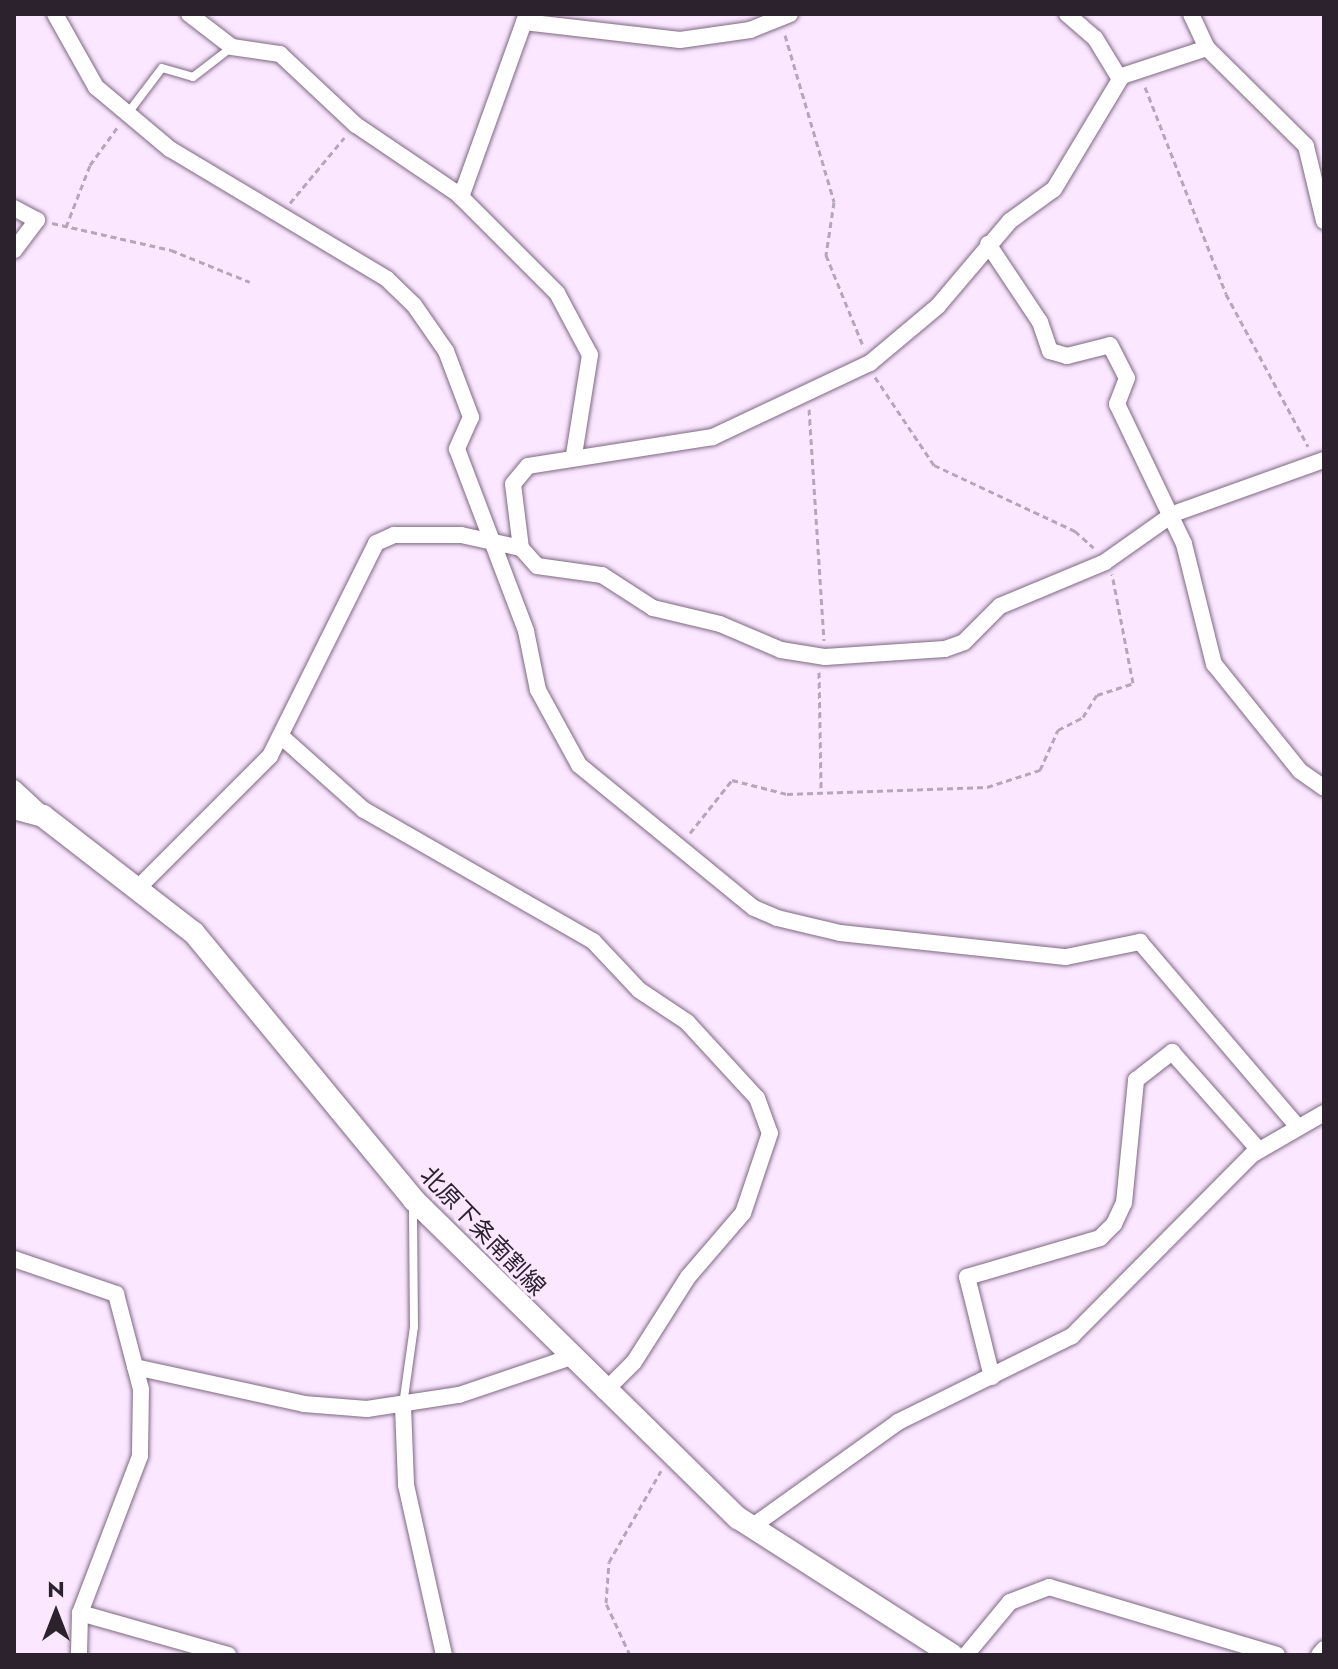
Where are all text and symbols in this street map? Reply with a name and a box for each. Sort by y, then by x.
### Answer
street label: 北原下条南割線 [414,1161,552,1301]
north arrow [16,1573,96,1653]
text: N [47,1573,65,1605]

